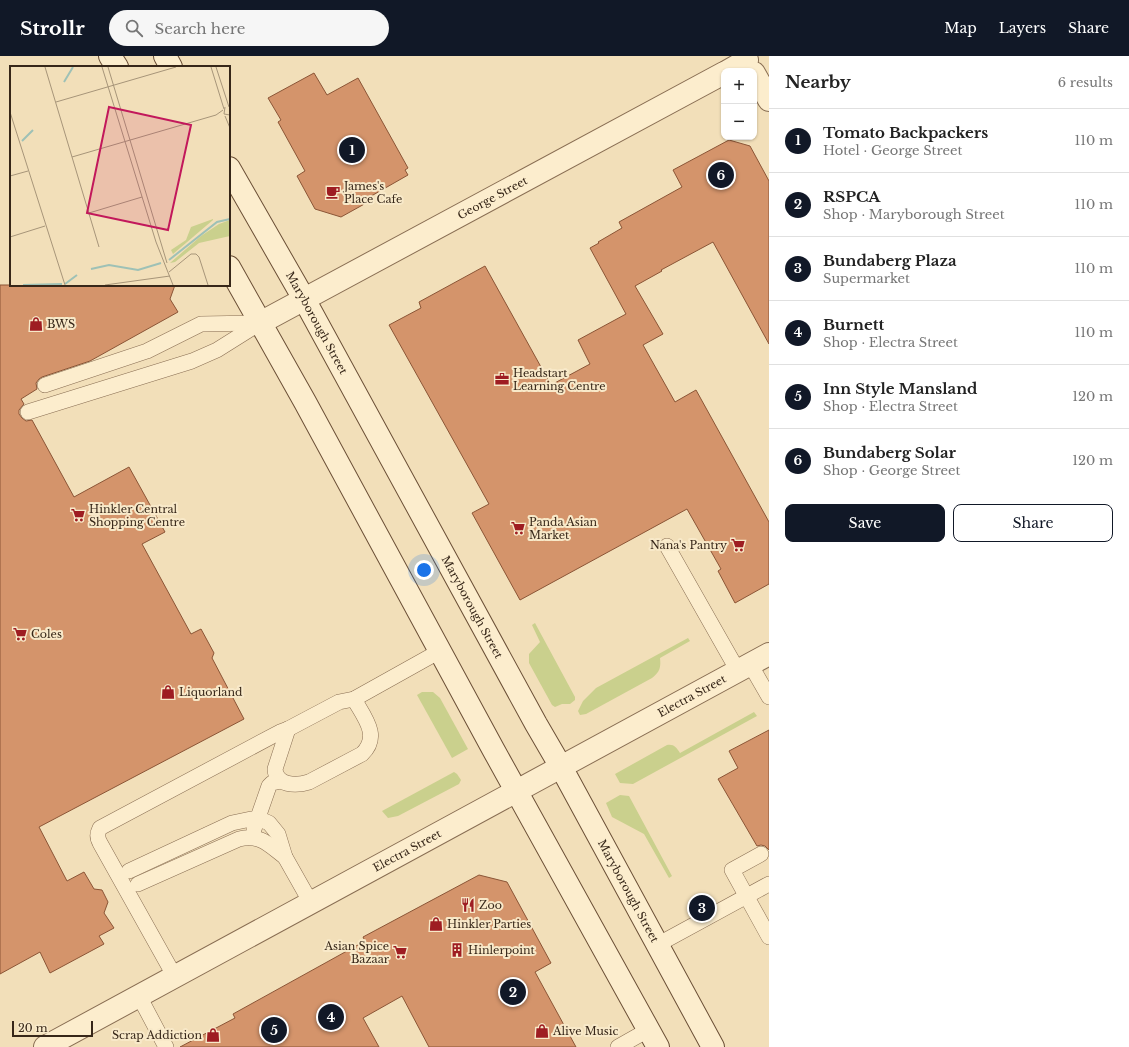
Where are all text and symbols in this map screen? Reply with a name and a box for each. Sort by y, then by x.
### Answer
search box [109,10,389,46]
text: Strollr [20,17,85,40]
icon: search [123,17,145,39]
text: Search here [155,19,245,38]
text: Map [944,19,977,37]
text: Layers [999,19,1046,37]
text: Share [1068,19,1109,37]
inset map [10,66,230,286]
map controls [721,68,757,140]
button: + [721,68,757,104]
text: Nearby [785,72,851,93]
text: 6 results [1058,74,1113,91]
button: − [721,104,757,140]
text: Tomato Backpackers [823,123,988,142]
text: 1 [795,132,801,149]
text: 110 m [1074,132,1113,149]
pin: 1 [339,135,365,165]
text: Hotel · George Street [823,142,962,159]
pin: 6 [708,160,734,190]
street label: George Street [455,173,531,222]
place label: James's Place Cafe [342,179,402,206]
cafe icon: James's Place Cafe [325,184,341,200]
text: RSPCA [823,187,880,206]
text: 2 [794,196,802,213]
text: 110 m [1074,196,1113,213]
text: Shop · Maryborough Street [823,206,1005,223]
text: Bundaberg Plaza [823,251,957,270]
text: 3 [794,260,802,277]
text: 110 m [1074,260,1113,277]
street label: Maryborough Street [283,269,351,377]
text: Supermarket [823,270,910,287]
text: Burnett [823,315,884,334]
shop icon: BWS [28,316,44,332]
place label: BWS [47,317,75,331]
text: 4 [794,324,802,341]
text: 110 m [1074,324,1113,341]
text: Shop · Electra Street [823,334,958,351]
place label: Headstart Learning Centre [513,366,605,393]
office icon: Headstart Learning Centre [494,371,510,387]
text: Inn Style Mansland [823,379,977,398]
text: 5 [794,388,802,405]
text: 120 m [1072,388,1113,405]
text: Shop · Electra Street [823,398,958,415]
text: Bundaberg Solar [823,443,956,462]
text: 6 [794,452,802,469]
text: 120 m [1072,452,1113,469]
text: Shop · George Street [823,462,960,479]
place label: Hinkler Central Shopping Centre [89,502,185,529]
button: Save [785,504,945,542]
button: Share [953,504,1113,542]
supermarket icon: Hinkler Central Shopping Centre [70,507,86,523]
place label: Panda Asian Market [529,515,598,542]
supermarket icon: Panda Asian Market [510,520,526,536]
supermarket icon: Nana's Pantry [730,537,746,553]
place label: Nana's Pantry [650,538,727,552]
street label: Maryborough Street [439,553,506,662]
your location [414,560,434,580]
supermarket icon: Coles [12,626,28,642]
place label: Coles [31,627,62,641]
street label: Electra Street [655,671,729,720]
shop icon: Liquorland [160,684,176,700]
place label: Liquorland [179,685,243,699]
street label: Electra Street [371,826,444,875]
street label: Maryborough Street [595,837,662,946]
pin: 3 [689,893,715,923]
restaurant icon: Zoo [460,897,476,913]
place label: Zoo [479,898,502,912]
shop icon: Hinkler Parties [428,916,444,932]
place label: Hinkler Parties [447,917,531,931]
place label: Asian Spice Bazaar [323,939,390,966]
building icon: Hinlerpoint [449,942,465,958]
place label: Hinlerpoint [468,943,536,957]
supermarket icon: Asian Spice Bazaar [392,944,408,960]
pin: 2 [500,977,526,1007]
pin: 4 [318,1002,344,1032]
pin: 5 [261,1015,287,1045]
scale bar [12,1019,93,1038]
text: 20 m [18,1021,48,1035]
shop icon: Alive Music [534,1023,550,1039]
place label: Alive Music [552,1024,619,1038]
shop icon: Scrap Addiction [205,1027,221,1043]
place label: Scrap Addiction [112,1028,202,1042]

